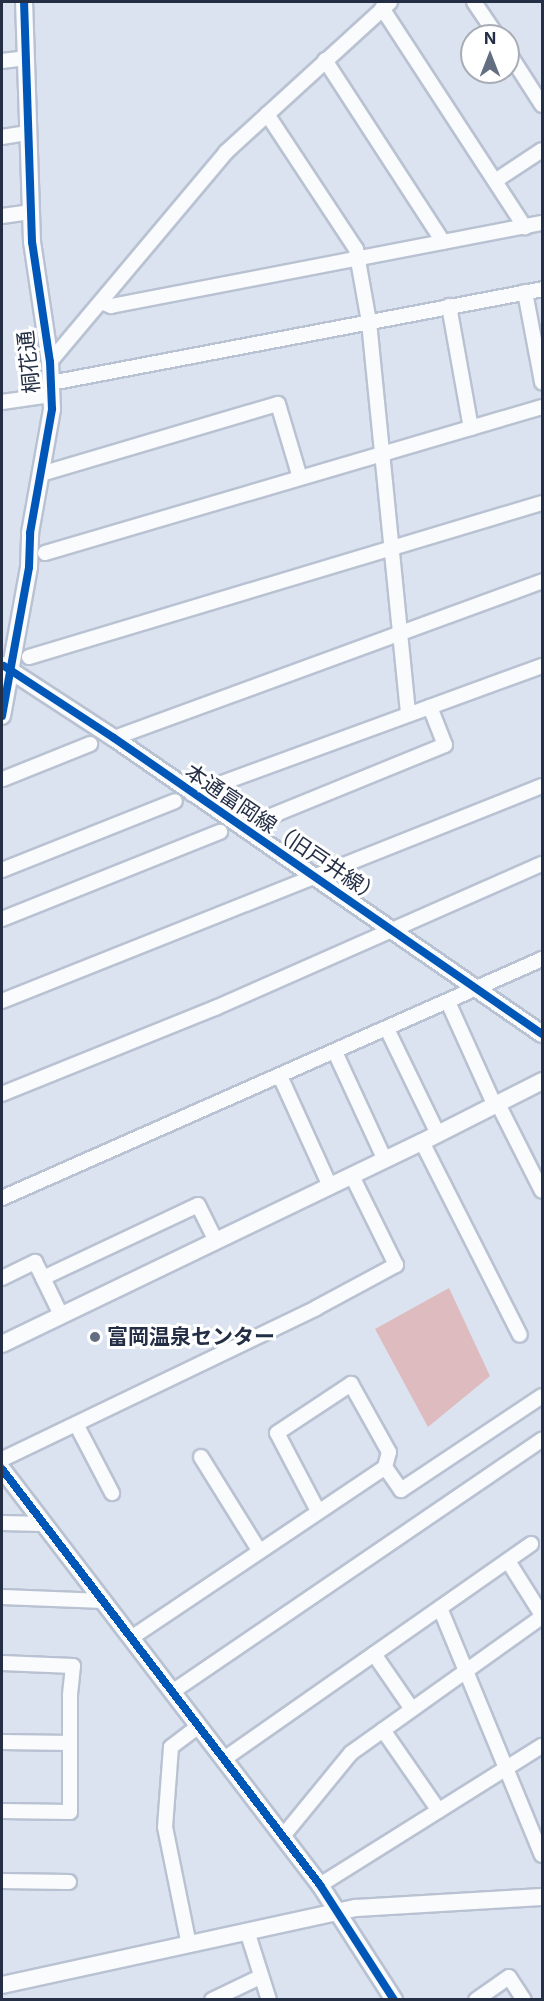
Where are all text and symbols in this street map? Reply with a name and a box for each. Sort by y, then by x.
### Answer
north arrow [460,24,520,84]
text: N [484,28,496,48]
street label: 桐花通 [13,329,45,395]
street label: 本通富岡線（旧戸井線） [180,759,386,909]
place label: 富岡温泉センター [107,1324,275,1350]
marker: 富岡温泉センター [88,1330,102,1344]

